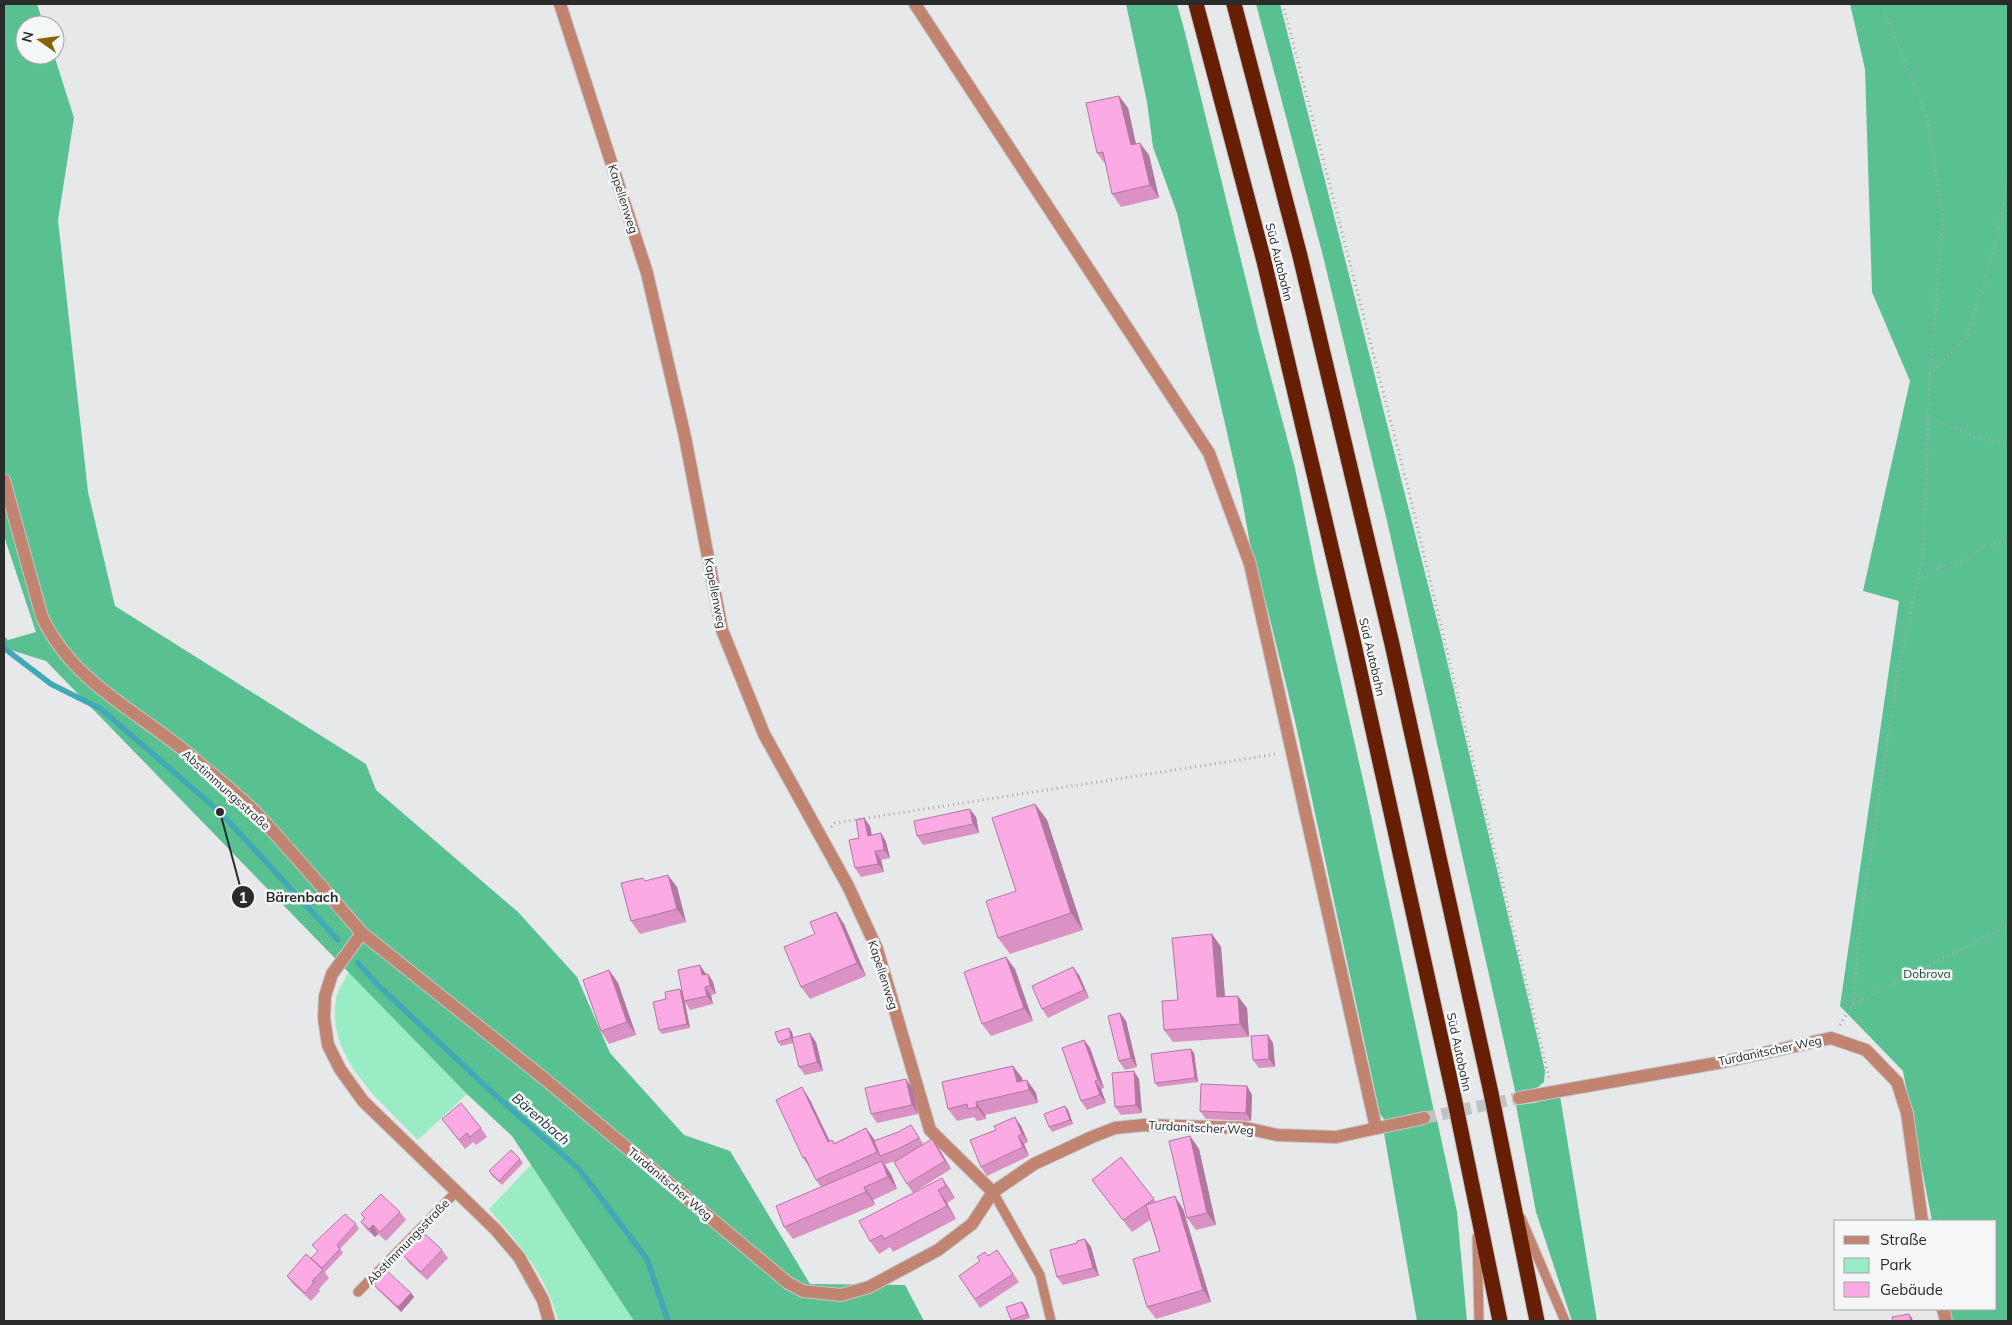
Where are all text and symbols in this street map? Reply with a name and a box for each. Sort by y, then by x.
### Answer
north arrow [15,15,65,65]
text: N [17,30,37,44]
street label: Kapellenweg [605,162,642,235]
street label: Süd Autobahn [1263,221,1296,302]
street label: Kapellenweg [701,556,730,630]
street label: Süd Autobahn [1356,616,1389,698]
street label: Abstimmungsstraße [179,746,273,833]
callout: Bärenbach [230,883,348,912]
text: 1 [238,888,248,907]
text: Bärenbach [266,888,338,906]
street label: Kapellenweg [865,938,902,1011]
park label: Dobrova [1903,966,1951,981]
street label: Süd Autobahn [1444,1011,1475,1093]
street label: Turdanitscher Weg [1717,1032,1823,1069]
water label: Bärenbach [508,1089,574,1149]
street label: Turdanitscher Weg [1148,1117,1254,1138]
street label: Turdanitscher Weg [625,1144,716,1223]
street label: Abstimmungsstraße [363,1196,452,1287]
legend [1834,1220,1997,1310]
text: Straße [1880,1230,1927,1249]
text: Park [1880,1255,1912,1274]
text: Gebäude [1880,1280,1943,1299]

